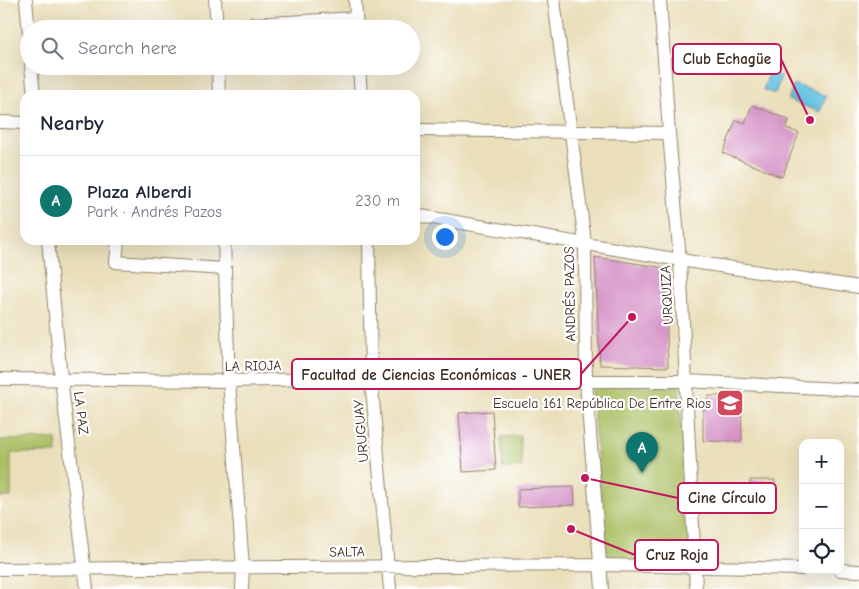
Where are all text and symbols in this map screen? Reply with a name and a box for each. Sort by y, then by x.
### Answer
search box [20,20,420,75]
icon: search [38,34,66,62]
text: Search here [78,37,177,59]
callout: Club Echagüe [673,44,781,74]
text: Club Echagüe [683,50,771,68]
text: Nearby [40,111,104,135]
text: Plaza Alberdi [87,181,192,203]
text: A [52,192,60,210]
text: 230 m [355,192,400,210]
text: Park · Andrés Pazos [87,203,222,221]
your location [432,224,458,250]
street label: ANDRÉS PAZOS [561,246,579,342]
street label: URQUIZA [657,265,677,325]
street label: LA RIOJA [224,357,282,375]
callout: Facultad de Ciencias Económicas - UNER [292,359,581,389]
text: Facultad de Ciencias Económicas - UNER [301,366,571,384]
school or university icon: Escuela 161 República De Entre Rios [715,388,745,418]
street label: LA PAZ [70,390,92,436]
place label: Escuela 161 República De Entre Rios [493,395,711,412]
street label: URUGUAY [350,398,372,463]
pin: A [626,432,658,473]
map controls [799,439,844,574]
button: + [799,439,844,484]
callout: Cine Círculo [678,483,776,513]
button: − [799,484,844,529]
text: Cine Círculo [688,489,766,507]
button: locate [799,529,844,574]
callout: Cruz Roja [635,540,718,570]
street label: SALTA [329,543,365,561]
text: Cruz Roja [646,546,708,564]

